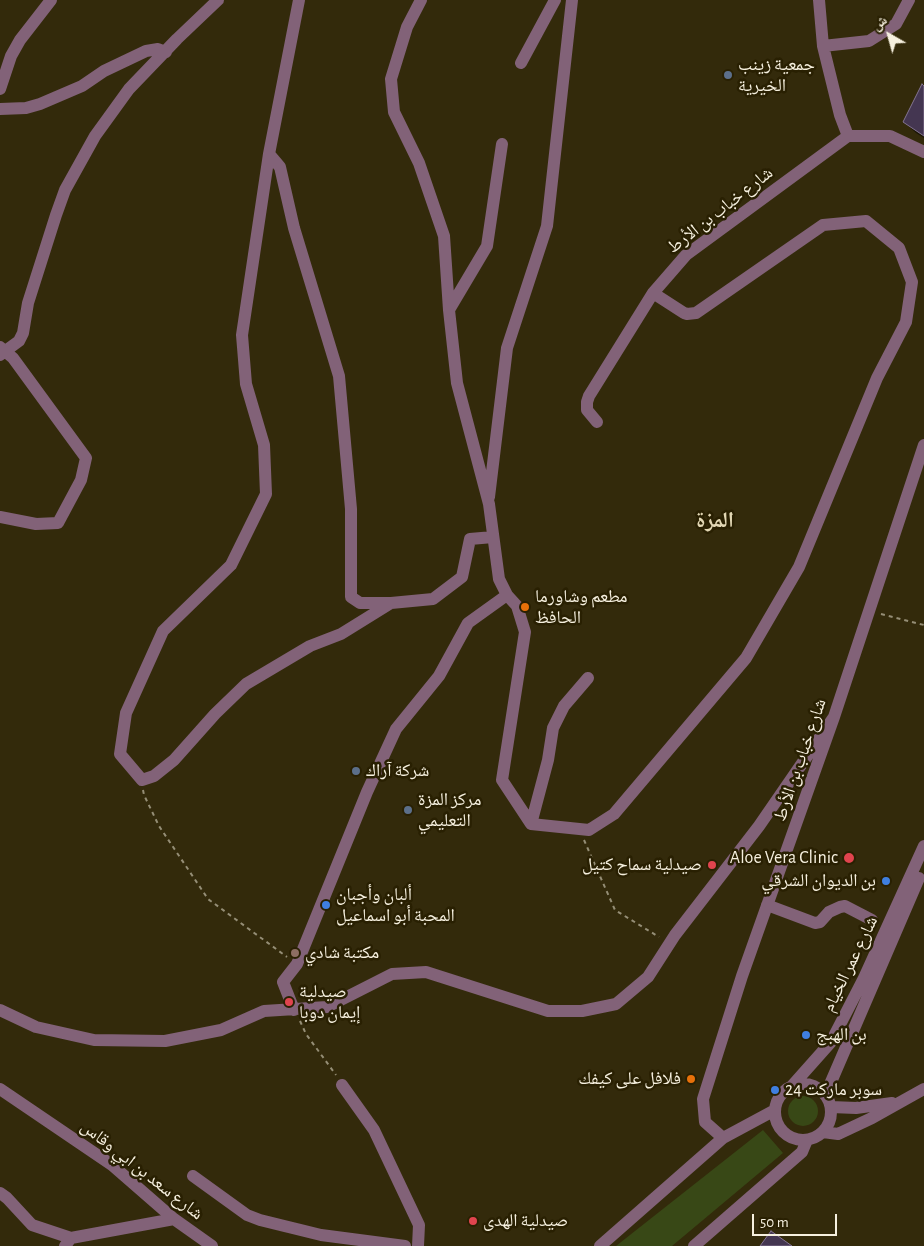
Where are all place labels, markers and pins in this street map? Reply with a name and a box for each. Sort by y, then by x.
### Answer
place label: جمعية زينب الخيرية [738,54,815,96]
marker: جمعية زينب الخيرية [722,69,734,81]
place label: مطعم وشاورما الحافظ [535,586,627,628]
marker: مطعم وشاورما الحافظ [519,601,531,613]
place label: شركة آراك [366,760,429,782]
marker: شركة آراك [350,765,362,777]
place label: مركز المزة التعليمي [418,789,481,832]
marker: مركز المزة التعليمي [402,804,414,816]
place label: Aloe Vera Clinic [730,847,838,869]
marker: Aloe Vera Clinic [842,851,856,865]
place label: صيدلية سماح كتيل [582,854,702,876]
marker: صيدلية سماح كتيل [706,859,718,871]
place label: بن الديوان الشرقي [761,870,876,892]
marker: بن الديوان الشرقي [880,875,892,887]
place label: ألبان وأجبان المحبة أبو اسماعيل [336,884,455,926]
marker: ألبان وأجبان المحبة أبو اسماعيل [320,899,332,911]
place label: مكتبة شادي [305,942,379,964]
marker: مكتبة شادي [289,947,301,959]
place label: صيدلية إيمان دوبا [299,981,360,1024]
marker: صيدلية إيمان دوبا [283,996,295,1008]
place label: بن الهبج [816,1024,867,1046]
marker: بن الهبج [800,1029,812,1041]
place label: فلافل على كيفك [578,1068,681,1090]
marker: فلافل على كيفك [685,1073,697,1085]
place label: سوبر ماركت 24 [785,1079,882,1101]
marker: سوبر ماركت 24 [769,1084,781,1096]
place label: صيدلية الهدى [483,1210,568,1232]
marker: صيدلية الهدى [467,1215,479,1227]

